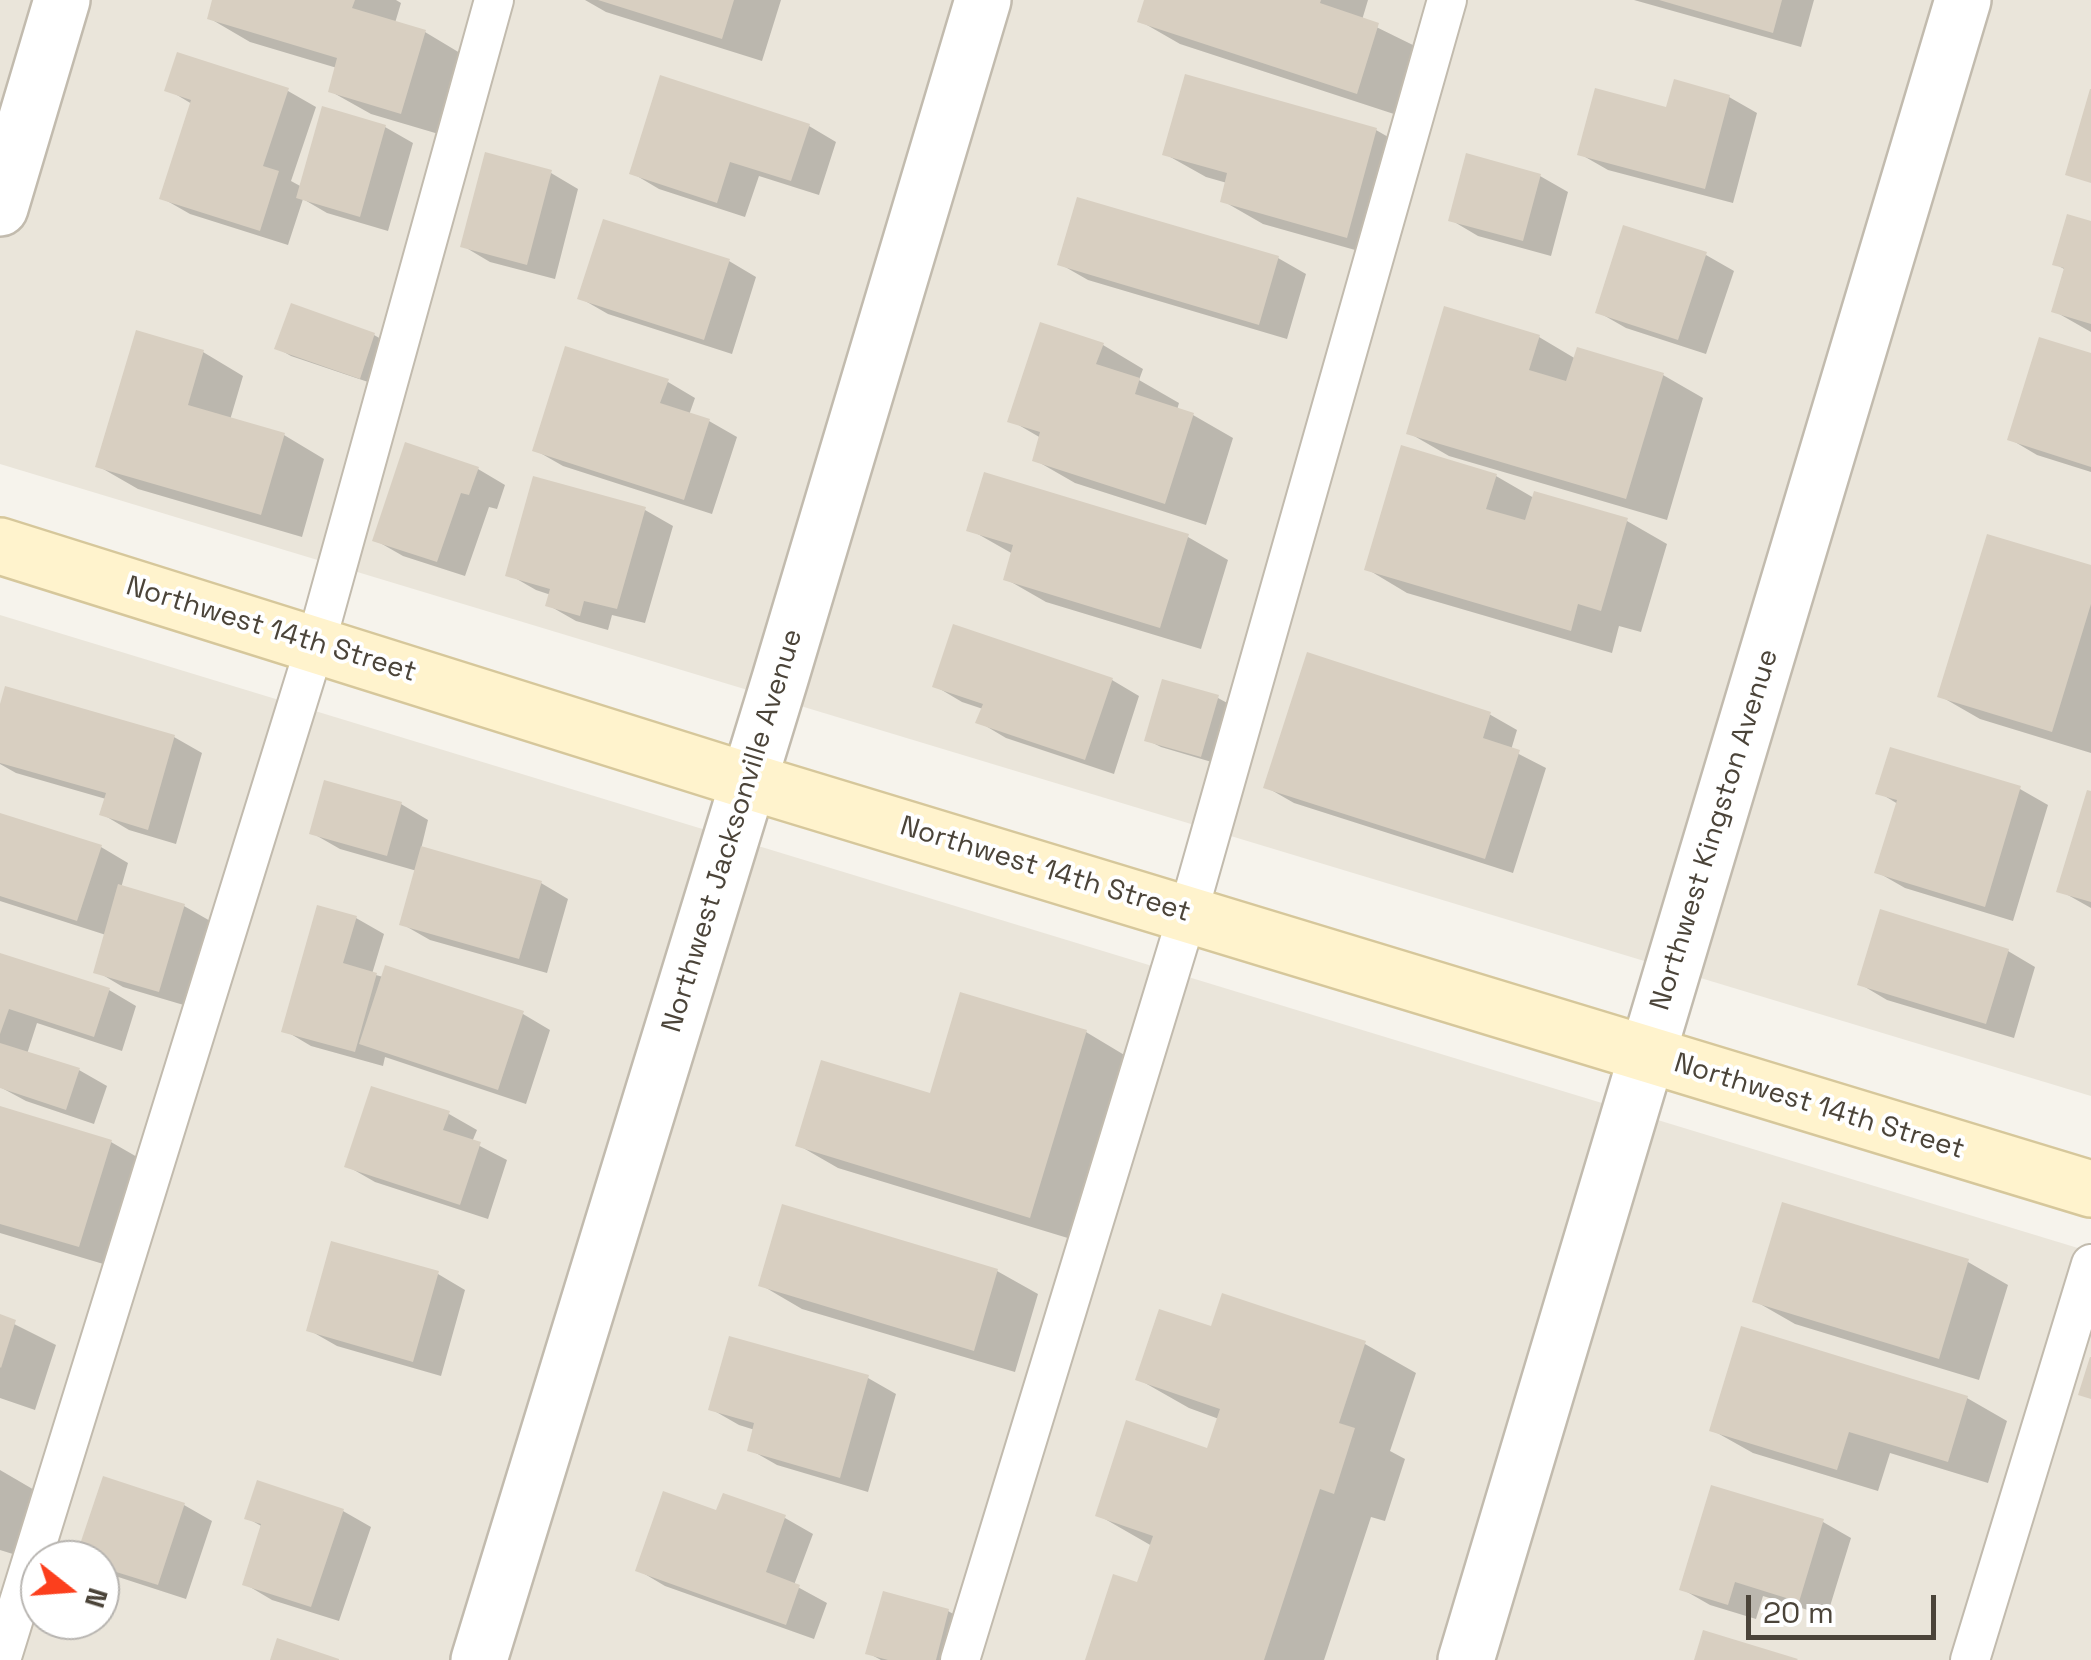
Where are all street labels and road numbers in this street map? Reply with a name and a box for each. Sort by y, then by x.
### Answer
street label: Northwest 14th Street [122,570,420,690]
street label: Northwest Jacksonville Avenue [656,625,810,1037]
street label: Northwest Kingston Avenue [1644,645,1786,1015]
street label: Northwest 14th Street [896,810,1194,930]
street label: Northwest 14th Street [1670,1047,1968,1167]

